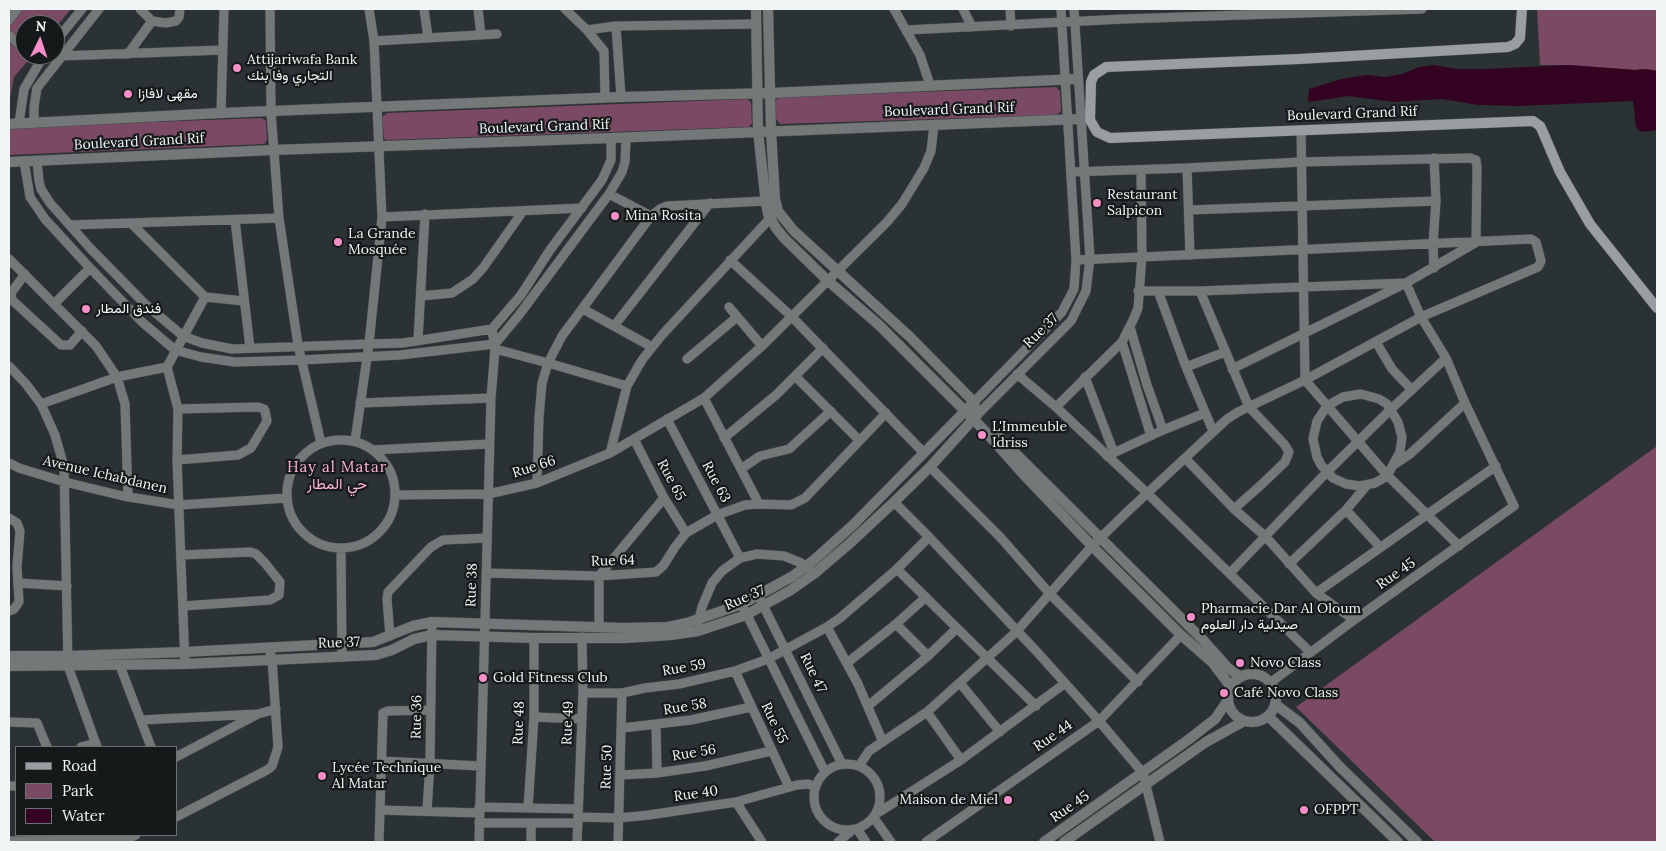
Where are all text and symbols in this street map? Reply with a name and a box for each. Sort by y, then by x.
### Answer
north arrow [15,15,65,65]
text: N [35,17,47,35]
place label: Attijariwafa Bank التجاري وفا بنك [247,52,357,84]
marker: Attijariwafa Bank التجاري وفا بنك [231,62,243,74]
place label: مقهى لافازا [138,86,198,102]
marker: مقهى لافازا [122,88,134,100]
street label: Boulevard Grand Rif [883,99,1015,121]
street label: Boulevard Grand Rif [1286,103,1418,125]
street label: Boulevard Grand Rif [478,116,610,138]
street label: Boulevard Grand Rif [73,130,205,154]
place label: Restaurant Salpicon [1107,187,1178,220]
marker: Restaurant Salpicon [1091,197,1103,209]
place label: Mina Rosita [625,208,701,224]
marker: Mina Rosita [609,210,621,222]
place label: La Grande Mosquée [348,226,416,258]
marker: La Grande Mosquée [332,236,344,248]
place label: فندق المطار [96,301,161,317]
marker: فندق المطار [80,303,92,315]
street label: Rue 37 [1020,310,1062,352]
place label: L'Immeuble Idriss [992,419,1067,452]
marker: L'Immeuble Idriss [976,429,988,441]
street label: Rue 66 [510,452,558,482]
street label: Avenue Ichabdanen [41,453,169,497]
street label: Rue 65 [653,457,689,503]
street label: Rue 63 [698,458,734,506]
district label: Hay al Matar حي المطار [285,459,389,494]
street label: Rue 64 [591,552,635,570]
street label: Rue 45 [1373,555,1419,593]
street label: Rue 38 [463,563,481,607]
street label: Rue 37 [722,582,768,614]
place label: Pharmacie Dar Al Oloum صيدلية دار العلوم [1201,601,1361,634]
marker: Pharmacie Dar Al Oloum صيدلية دار العلوم [1185,611,1197,623]
street label: Rue 37 [318,634,360,652]
street label: Rue 47 [796,650,830,696]
place label: Novo Class [1250,655,1321,671]
street label: Rue 59 [661,656,707,680]
marker: Novo Class [1234,657,1246,669]
place label: Gold Fitness Club [493,670,608,686]
marker: Gold Fitness Club [477,672,489,684]
place label: Café Novo Class [1234,685,1338,701]
marker: Café Novo Class [1218,687,1230,699]
street label: Rue 36 [408,695,426,739]
street label: Rue 58 [662,695,708,719]
street label: Rue 55 [757,700,791,746]
street label: Rue 48 [510,701,528,745]
street label: Rue 49 [559,701,577,745]
street label: Rue 44 [1030,717,1076,755]
street label: Rue 56 [671,741,717,765]
street label: Rue 50 [598,744,616,790]
legend [15,746,178,836]
text: Road [62,756,97,775]
place label: Lycée Technique Al Matar [332,760,441,792]
marker: Lycée Technique Al Matar [316,770,328,782]
text: Park [62,781,93,800]
street label: Rue 40 [673,783,719,805]
street label: Rue 45 [1047,788,1093,826]
place label: Maison de Miel [899,792,998,808]
marker: Maison de Miel [1002,794,1014,806]
place label: OFPPT [1314,802,1359,818]
marker: OFPPT [1298,804,1310,816]
text: Water [62,806,104,825]

